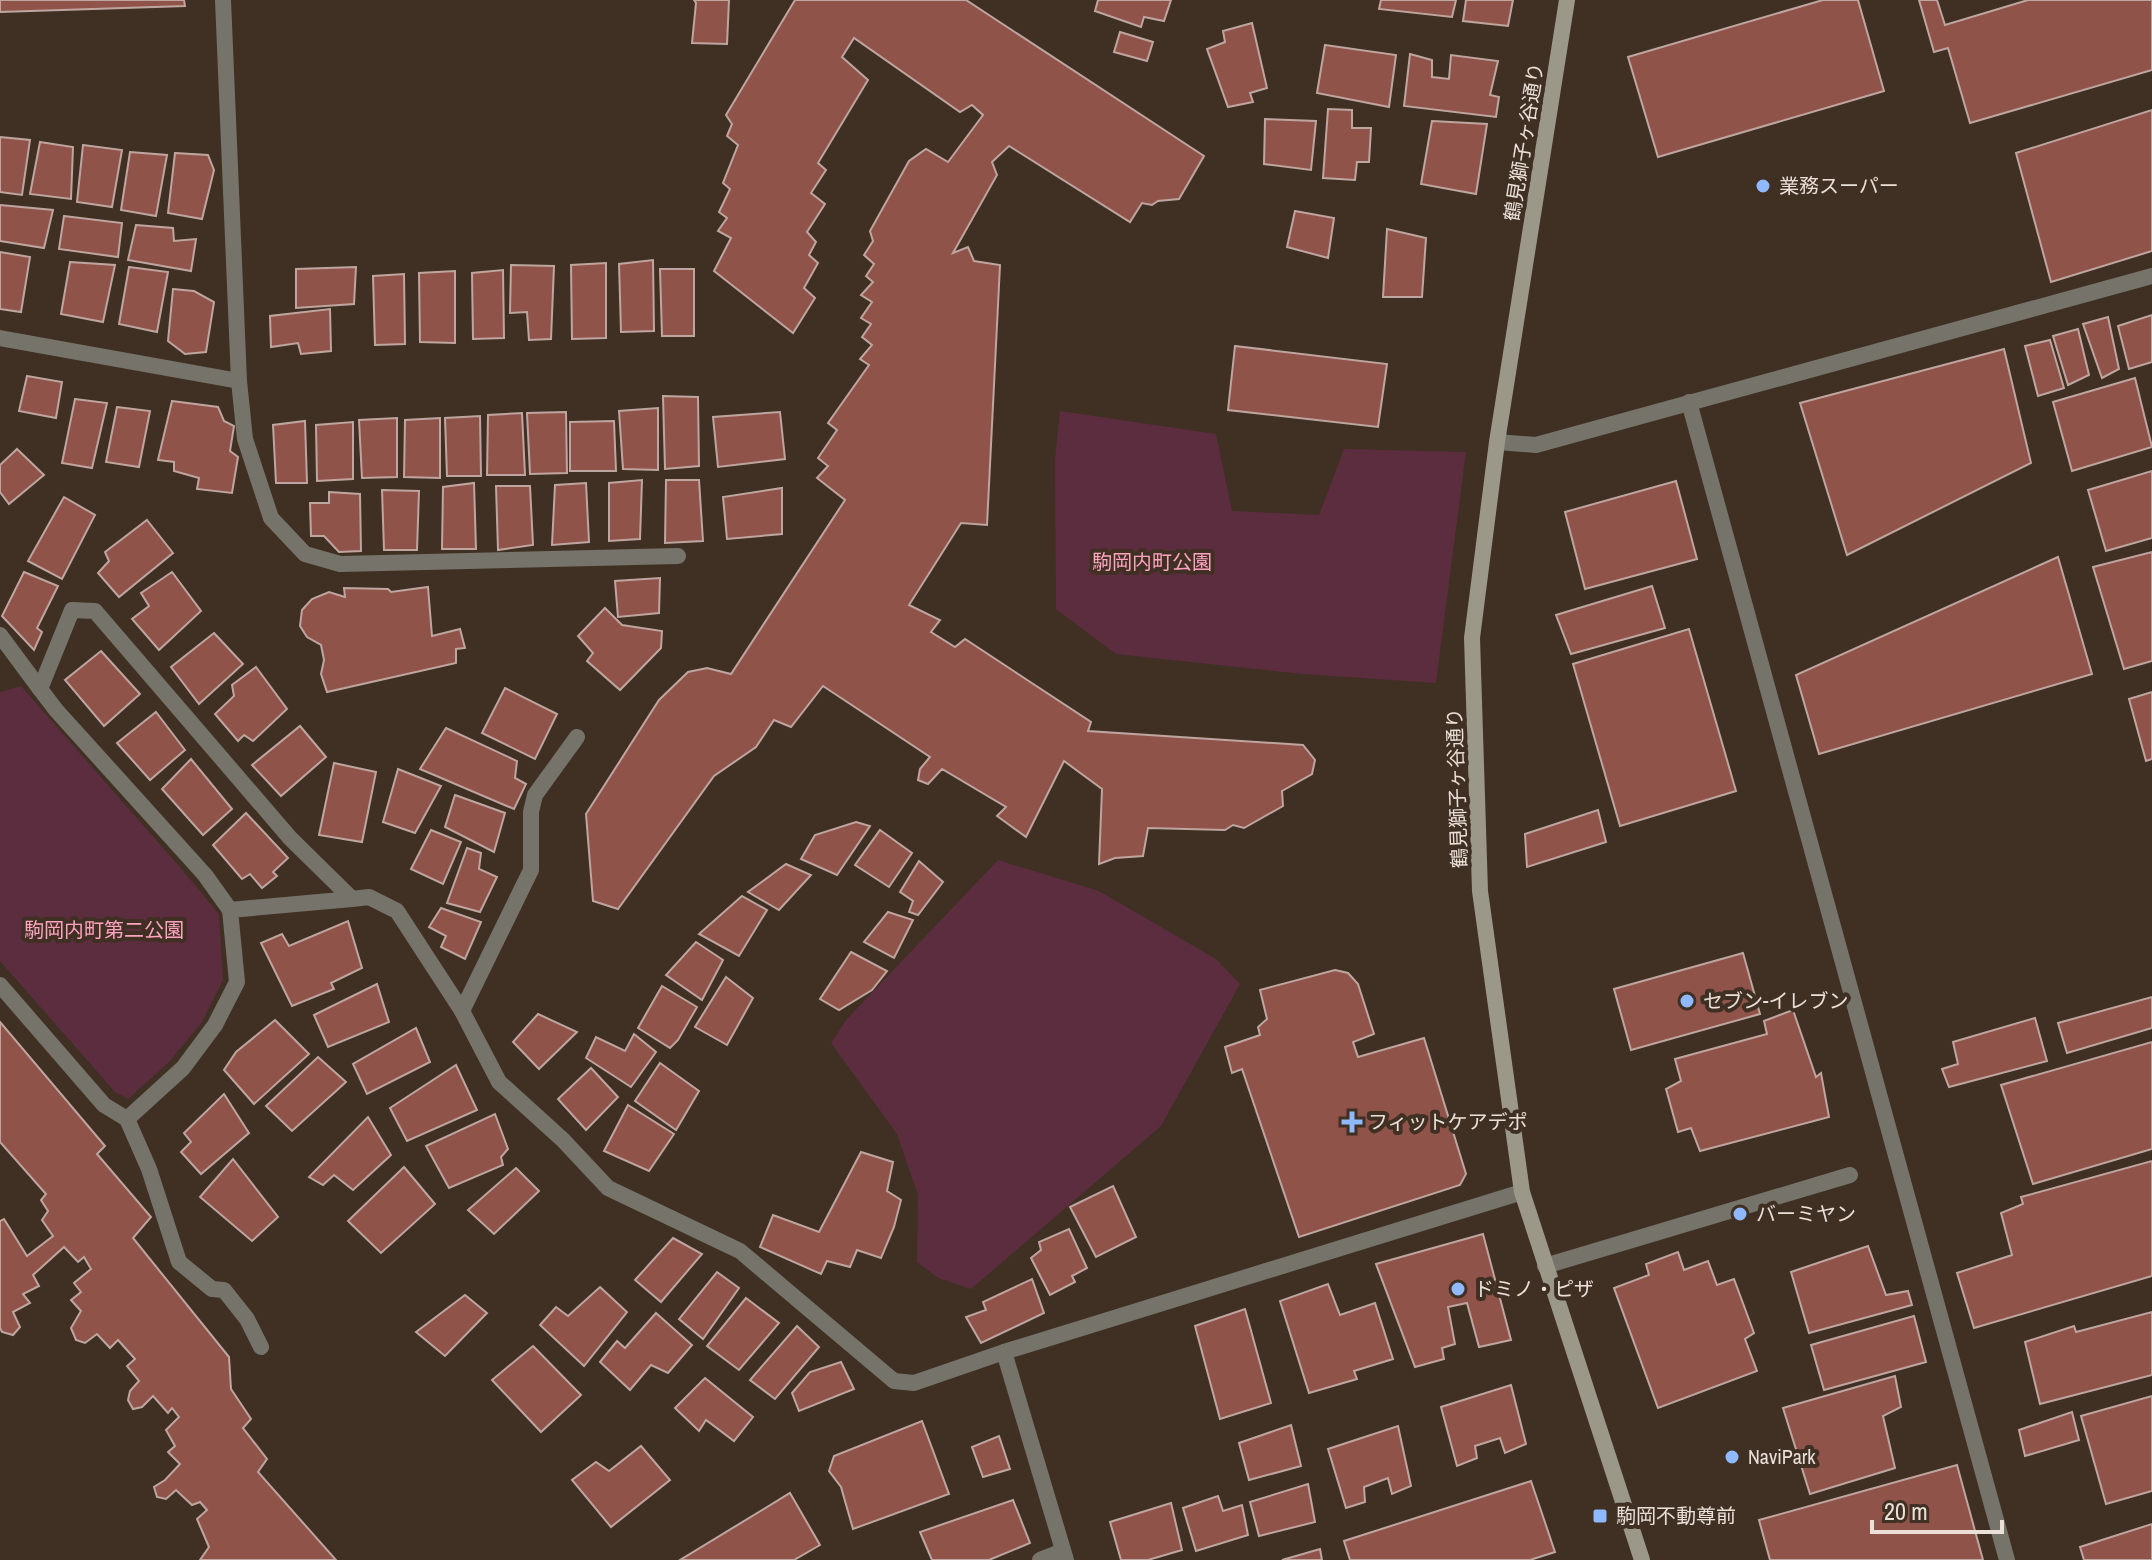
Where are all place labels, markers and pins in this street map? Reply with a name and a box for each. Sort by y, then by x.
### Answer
place label: 業務スーパー [1779,172,1899,199]
marker: 業務スーパー [1754,177,1772,195]
place label: セブン-イレブン [1703,987,1848,1014]
marker: セブン-イレブン [1678,992,1696,1010]
place label: フィットケアデポ [1368,1108,1528,1135]
marker: フィットケアデポ [1343,1113,1361,1131]
place label: バーミヤン [1756,1200,1856,1227]
marker: バーミヤン [1731,1205,1749,1223]
place label: ドミノ・ピザ [1474,1275,1594,1302]
marker: ドミノ・ピザ [1449,1280,1467,1298]
place label: NaviPark [1748,1443,1816,1470]
marker: NaviPark [1723,1448,1741,1466]
place label: 駒岡不動尊前 [1616,1502,1736,1529]
marker: 駒岡不動尊前 [1591,1507,1609,1525]

